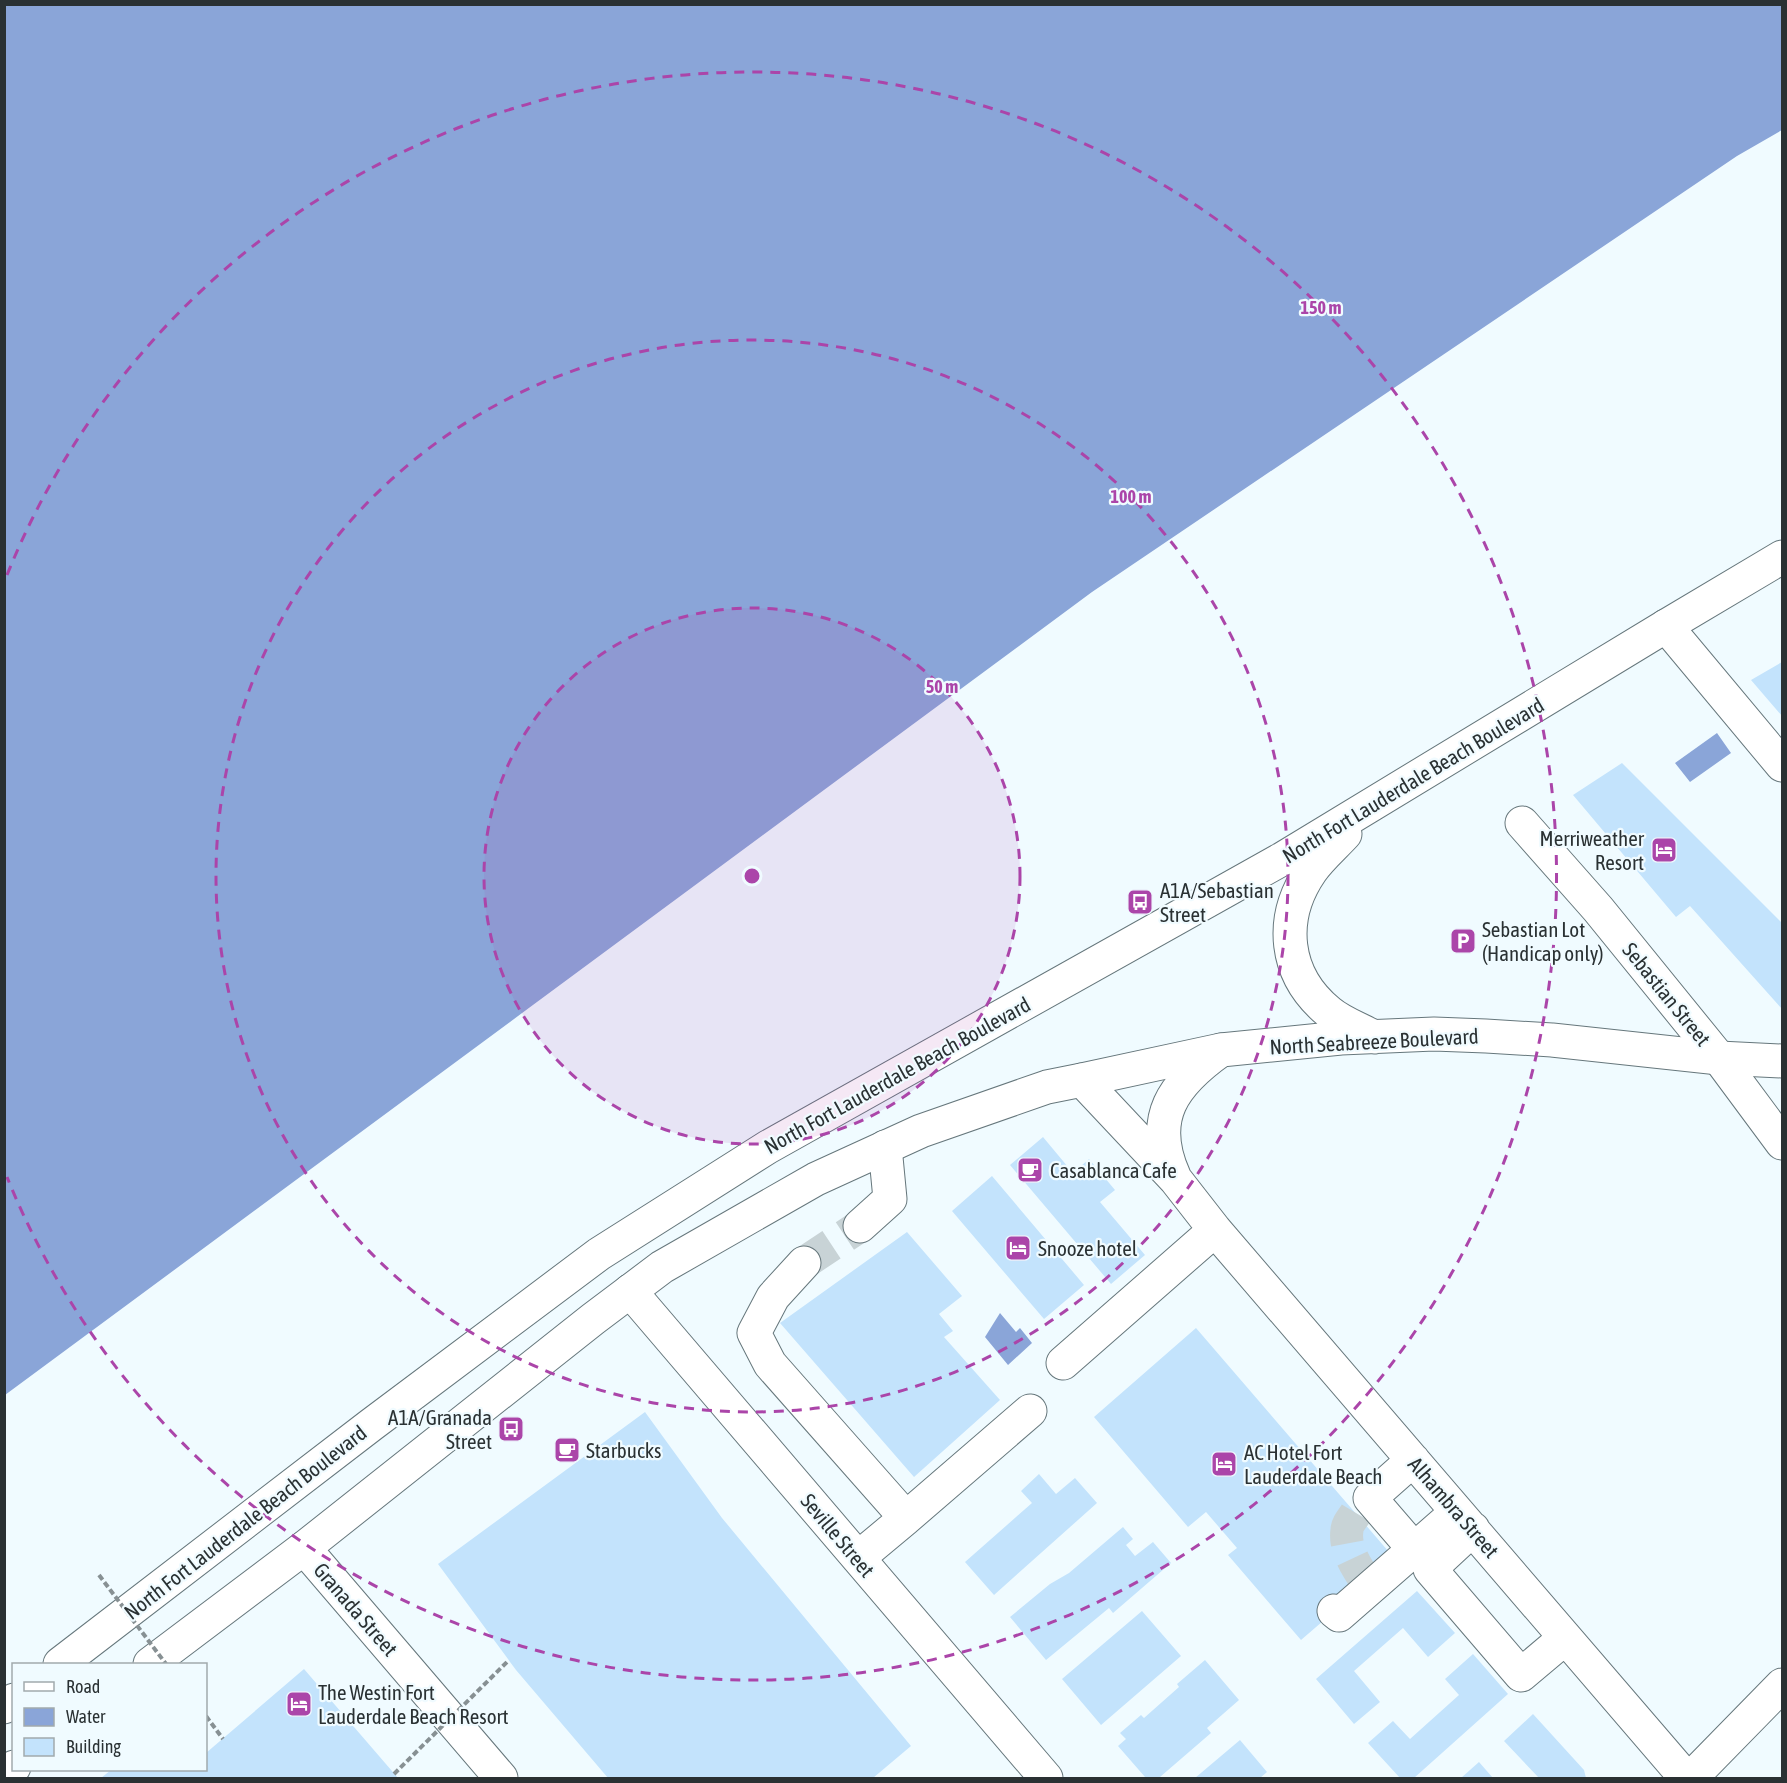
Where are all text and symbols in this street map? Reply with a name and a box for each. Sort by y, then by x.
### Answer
text: 150 m [1301,297,1341,318]
text: 100 m [1111,486,1151,507]
text: 50 m [926,676,958,697]
street label: North Fort Lauderdale Beach Boulevard [1278,692,1548,868]
place label: Merriweather Resort [1540,826,1645,874]
hotel icon: Merriweather Resort [1649,835,1679,865]
centre of rings [742,866,762,886]
place label: A1A/Sebastian Street [1160,878,1274,926]
bus stop icon: A1A/Sebastian Street [1125,887,1155,917]
place label: Sebastian Lot (Handicap only) [1482,917,1603,965]
parking icon: Sebastian Lot (Handicap only) [1448,926,1478,956]
street label: Sebastian Street [1618,938,1716,1050]
street label: North Fort Lauderdale Beach Boulevard [760,992,1034,1158]
street label: North Seabreeze Boulevard [1269,1024,1479,1058]
cafe icon: Casablanca Cafe [1015,1155,1045,1185]
place label: Casablanca Cafe [1050,1158,1177,1182]
hotel icon: Snooze hotel [1003,1233,1033,1263]
place label: Snooze hotel [1038,1236,1138,1260]
place label: A1A/Granada Street [388,1405,492,1453]
bus stop icon: A1A/Granada Street [496,1414,526,1444]
street label: North Fort Lauderdale Beach Boulevard [119,1420,371,1624]
cafe icon: Starbucks [552,1435,582,1465]
place label: Starbucks [586,1438,661,1462]
place label: AC Hotel Fort Lauderdale Beach [1244,1440,1382,1488]
hotel icon: AC Hotel Fort Lauderdale Beach [1209,1449,1239,1479]
street label: Alhambra Street [1404,1452,1504,1562]
street label: Seville Street [796,1489,880,1581]
street label: Granada Street [309,1558,403,1660]
legend [12,1663,207,1771]
text: Road [66,1676,100,1697]
place label: The Westin Fort Lauderdale Beach Resort [318,1680,509,1728]
hotel icon: The Westin Fort Lauderdale Beach Resort [284,1689,314,1719]
text: Water [66,1706,106,1727]
text: Building [66,1736,121,1757]

